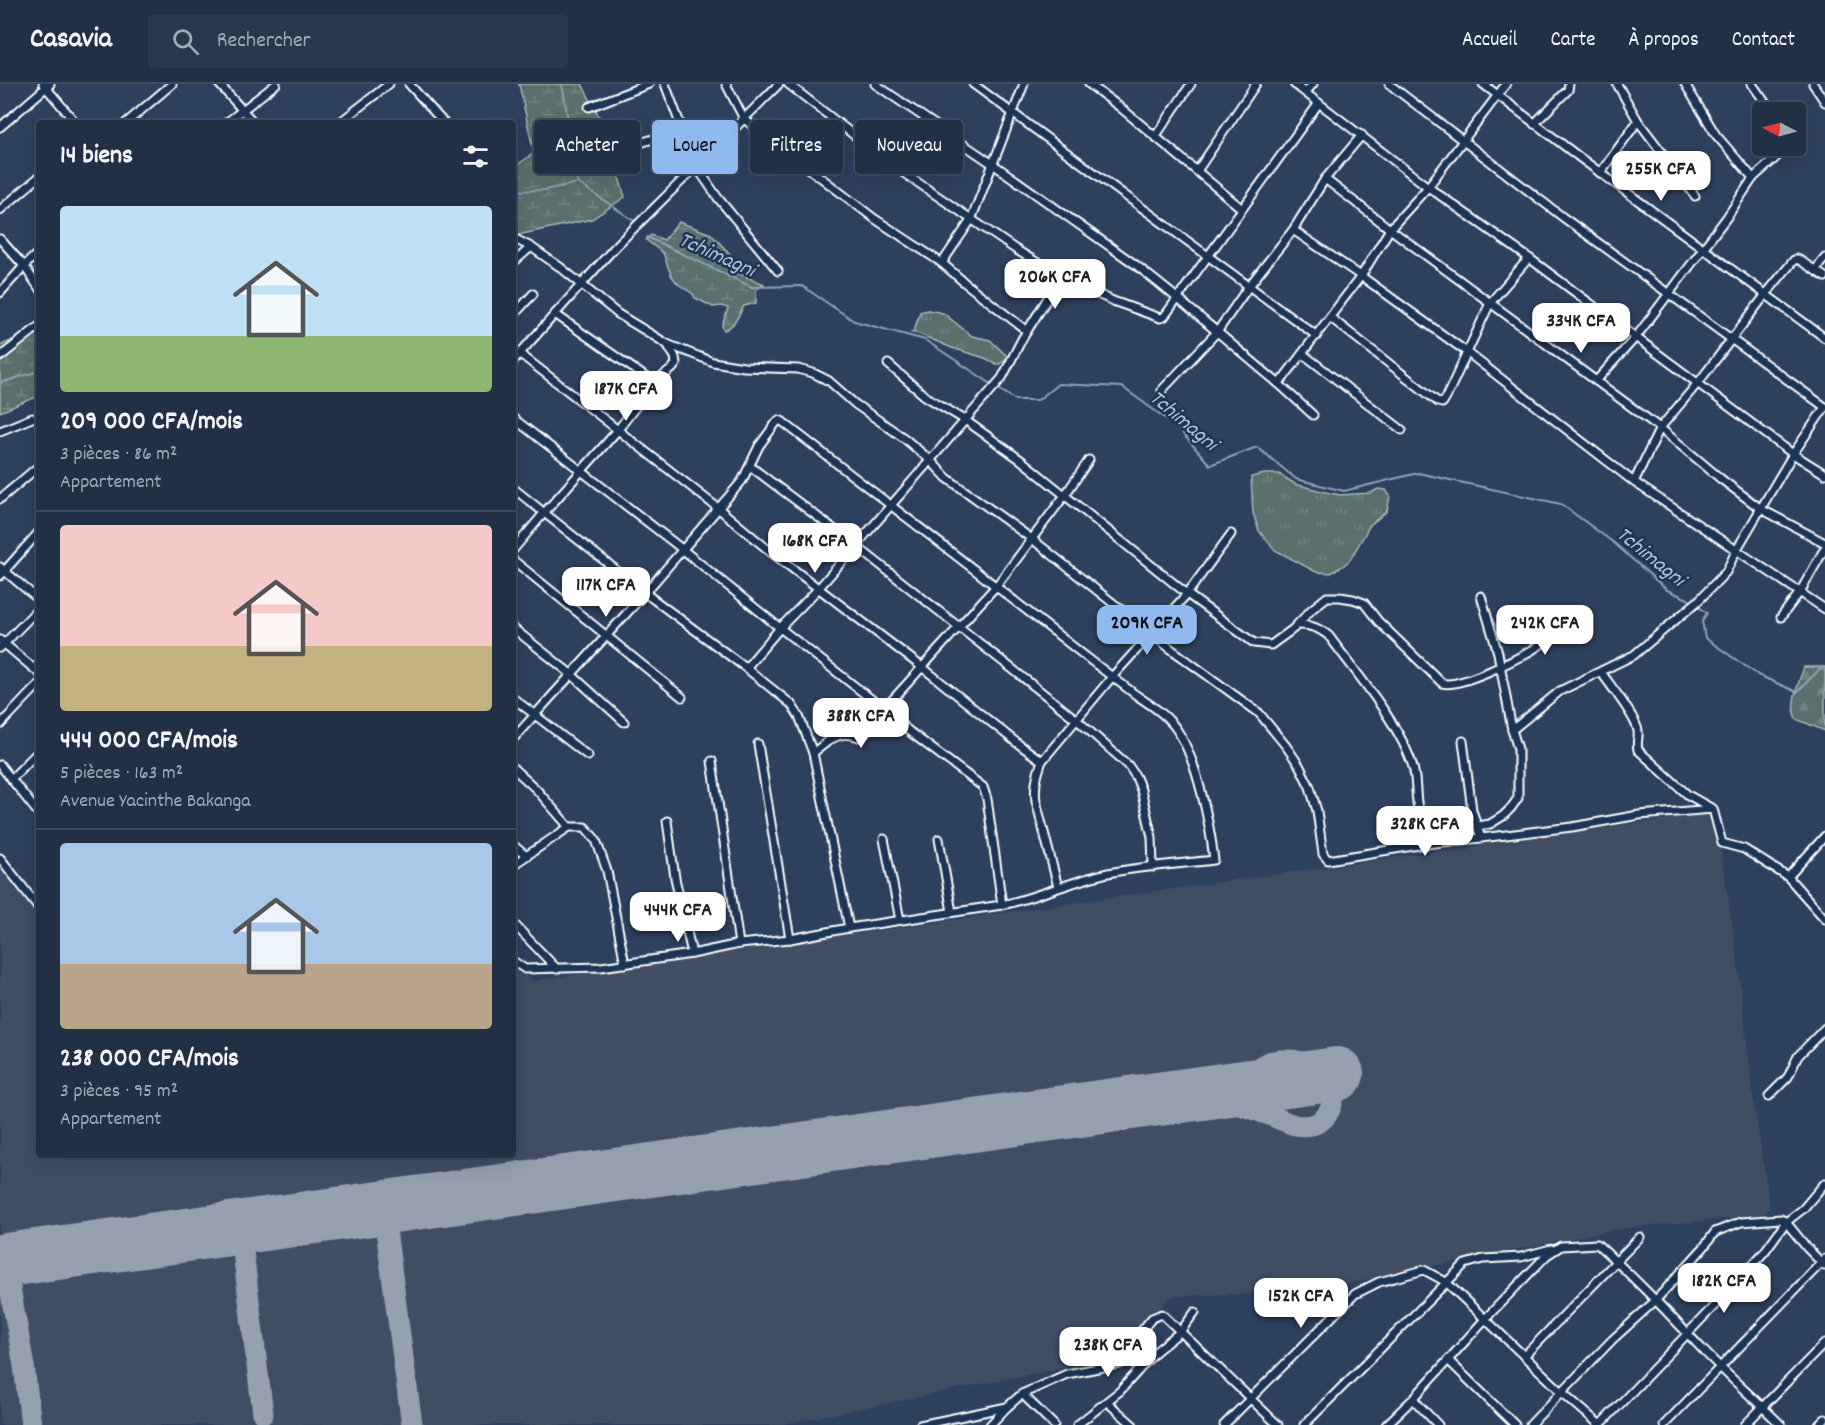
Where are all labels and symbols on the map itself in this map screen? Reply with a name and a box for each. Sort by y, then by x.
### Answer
north arrow [1752,102,1806,156]
pin: 255K CFA [1599,151,1723,202]
water label: Tchimagni [673,226,763,288]
pin: 206K CFA [993,259,1117,310]
pin: 334K CFA [1519,303,1643,354]
pin: 187K CFA [564,371,688,422]
water label: Tchimagni [1142,384,1226,461]
water label: Tchimagni [1609,520,1693,597]
pin: 168K CFA [753,523,877,574]
pin: 117K CFA [544,567,668,618]
pin: 209K CFA [1085,605,1209,656]
pin: 242K CFA [1483,605,1607,656]
pin: 388K CFA [799,698,923,749]
pin: 328K CFA [1363,806,1487,857]
pin: 444K CFA [616,892,740,943]
pin: 182K CFA [1662,1263,1786,1314]
pin: 152K CFA [1239,1278,1363,1329]
pin: 238K CFA [1046,1327,1170,1378]

